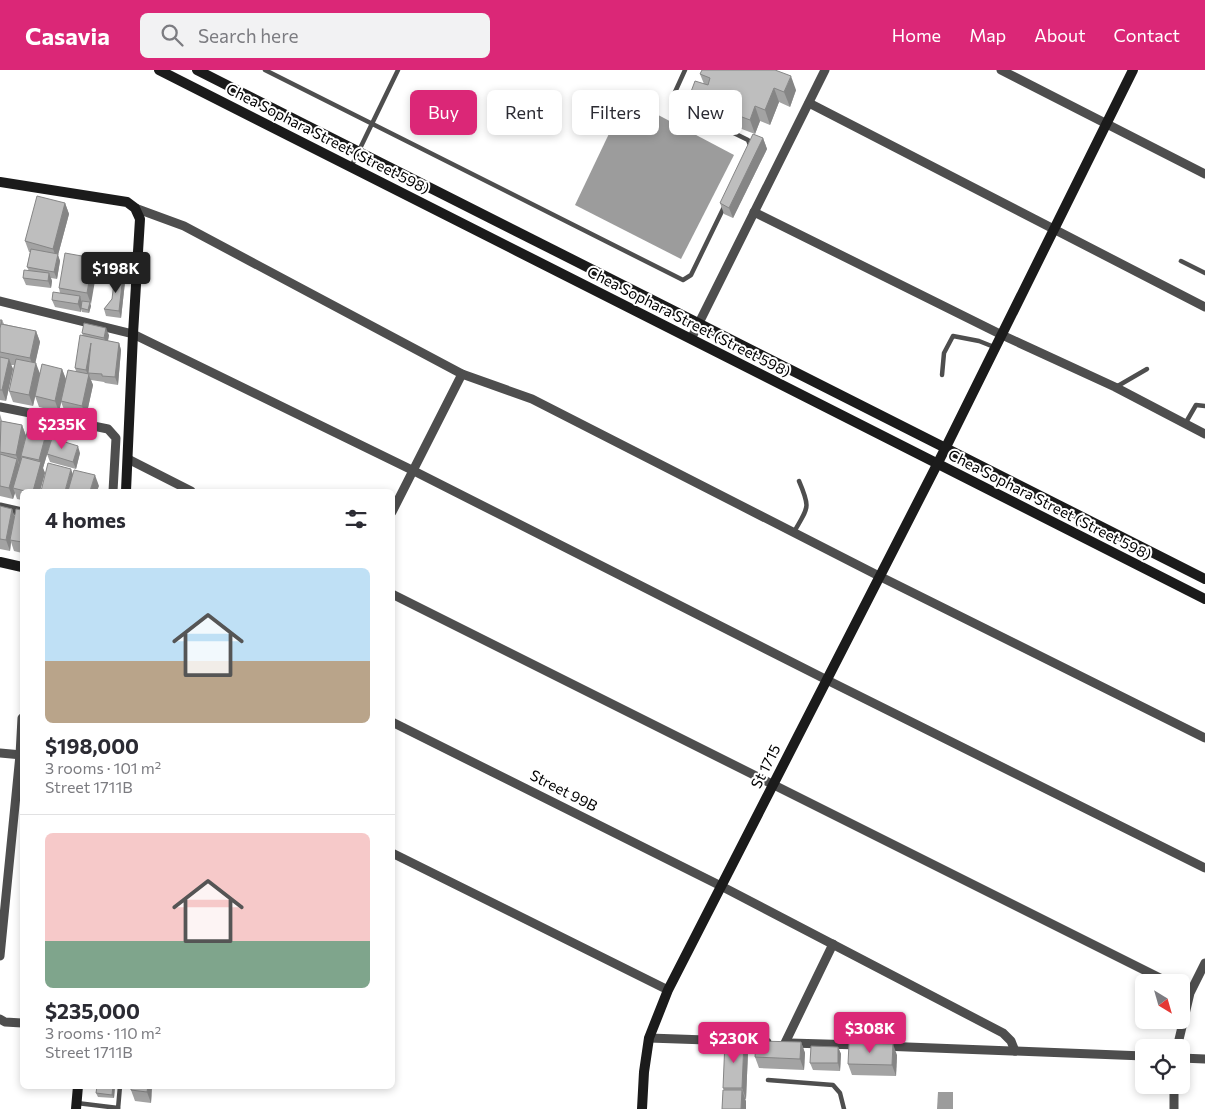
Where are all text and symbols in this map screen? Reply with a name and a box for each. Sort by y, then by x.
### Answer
search box [140,13,490,58]
text: Casavia [25,21,110,50]
icon: search [158,21,186,49]
text: Search here [198,24,298,47]
text: Home [892,24,941,46]
text: Map [969,24,1006,46]
text: About [1034,24,1086,46]
text: Contact [1114,24,1180,46]
street label: Chea Sophara Street (Street 598) [223,79,433,197]
chip: Buy [410,90,477,135]
chip: Rent [487,90,562,135]
chip: Filters [572,90,659,135]
chip: New [669,90,742,135]
pin: $198K [81,252,151,294]
text: $198K [92,258,140,277]
street label: Chea Sophara Street (Street 598) [584,262,794,380]
pin: $235K [27,408,97,450]
text: $235K [38,414,86,433]
street label: Chea Sophara Street (Street 598) [945,445,1155,563]
icon: filters [342,505,370,533]
text: 4 homes [45,507,126,532]
icon: home [163,600,253,690]
text: $198,000 [45,733,139,758]
street label: St 1715 [746,741,784,791]
text: 3 rooms · 101 m² [45,758,161,777]
street label: Street 99B [527,765,601,815]
text: Street 1711B [45,777,133,796]
icon: home [163,866,253,956]
north arrow [1135,974,1190,1029]
map controls [1135,974,1190,1094]
text: $235,000 [45,998,140,1023]
pin: $308K [835,1012,905,1054]
text: $308K [845,1018,895,1037]
pin: $230K [699,1022,769,1064]
text: 3 rooms · 110 m² [45,1023,161,1042]
text: $230K [709,1028,759,1047]
button: locate [1135,1039,1190,1094]
text: Street 1711B [45,1042,133,1061]

